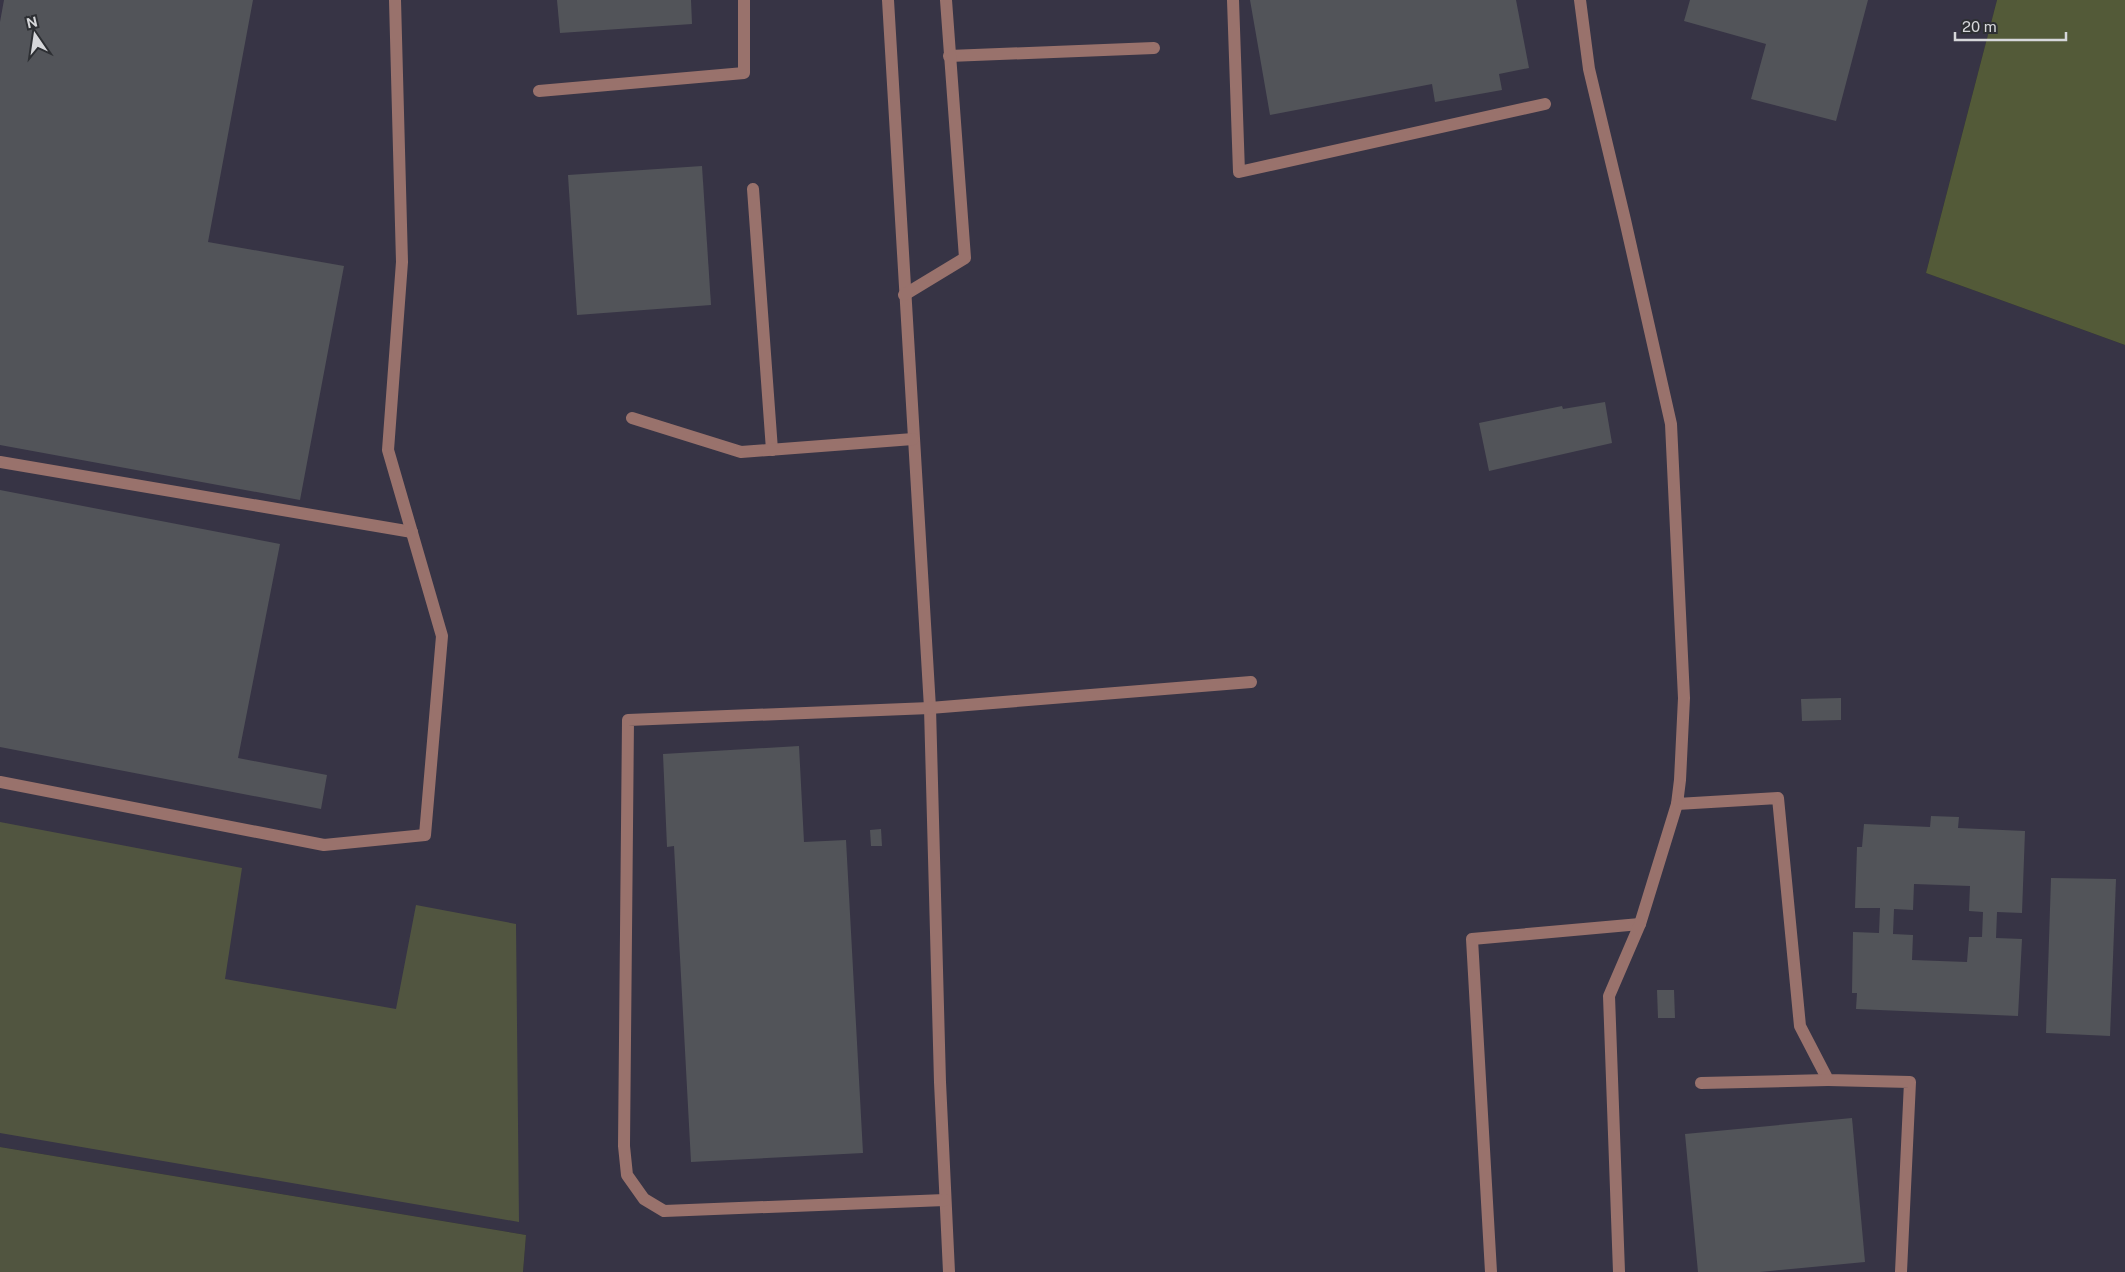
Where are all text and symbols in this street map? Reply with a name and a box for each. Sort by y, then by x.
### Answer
north arrow [10,10,60,60]
scale bar [1955,10,2066,42]
text: N [25,13,39,31]
text: 20 m [1962,18,1997,35]

